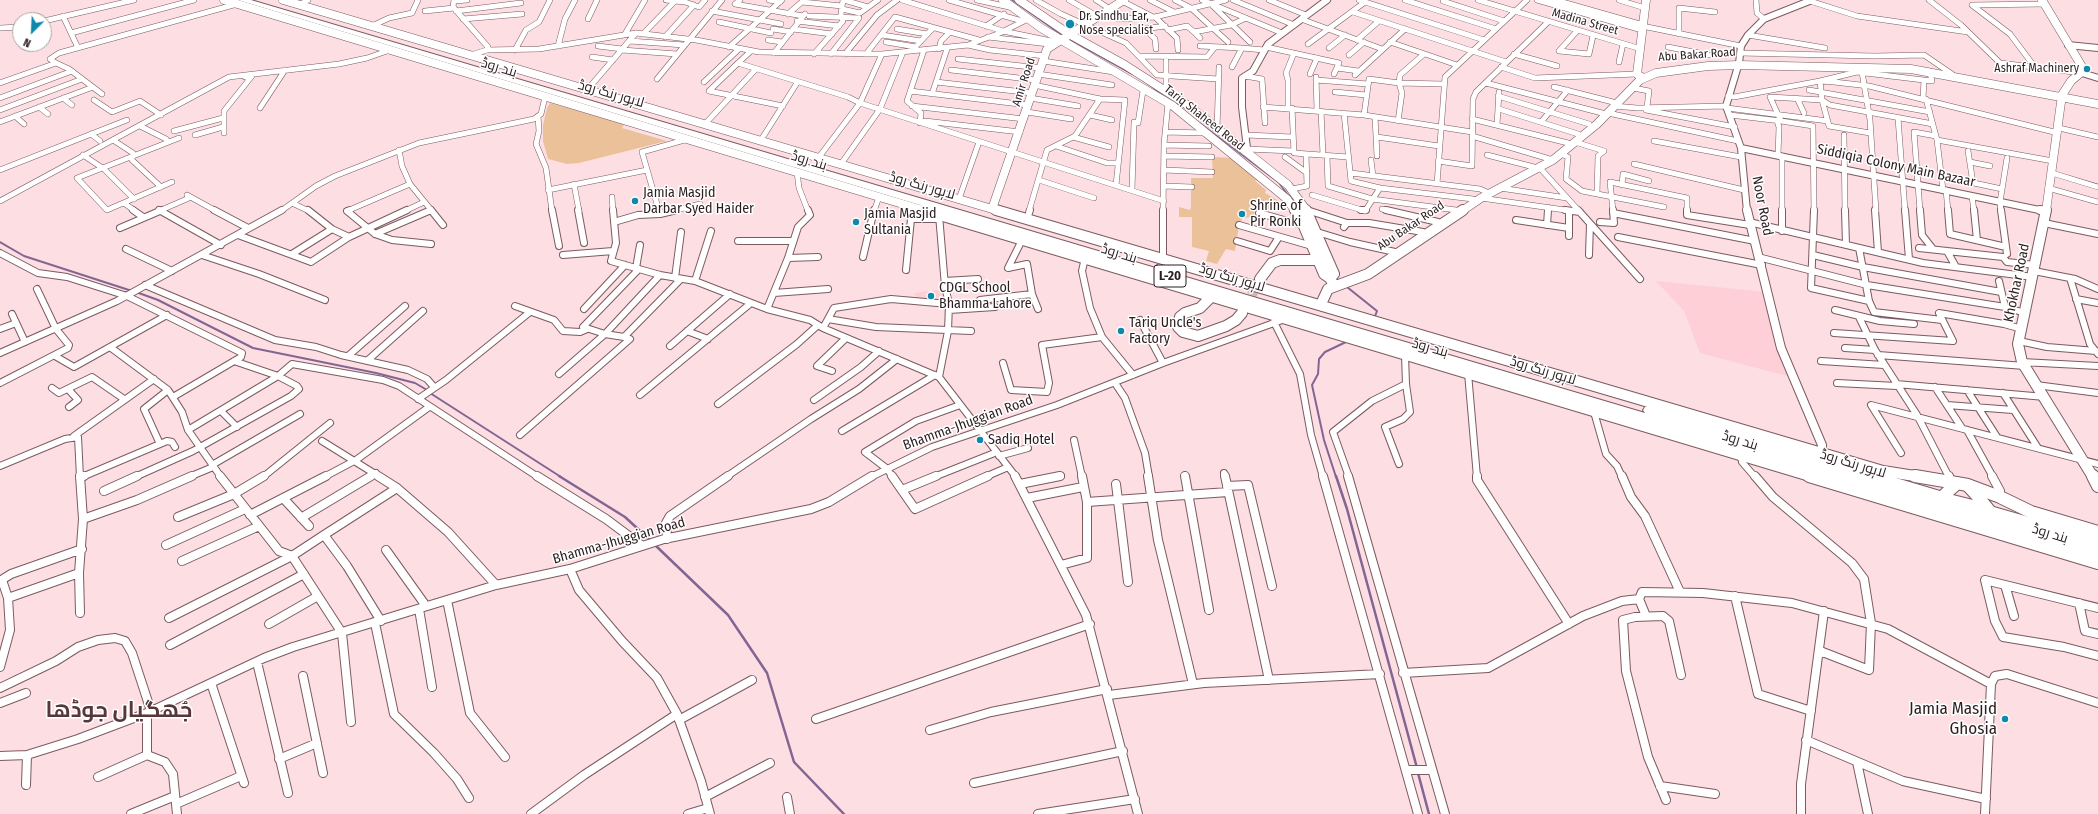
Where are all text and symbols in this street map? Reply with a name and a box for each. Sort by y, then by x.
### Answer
street label: Madina Street [1550,6,1620,38]
place label: Dr. Sindhu Ear, Nose specialist [1079,10,1153,38]
north arrow [12,12,52,52]
marker: Dr. Sindhu Ear, Nose specialist [1064,18,1076,30]
text: N [22,35,33,50]
street label: Abu Bakar Road [1658,45,1736,65]
street label: بند روڈ [479,55,519,81]
street label: Amir Road [1009,56,1039,108]
place label: Ashraf Machinery [1994,62,2079,76]
marker: Ashraf Machinery [2082,64,2092,74]
street label: لاہور رنگ روڈ [576,77,646,111]
street label: Tariq Shaheed Road [1161,82,1247,154]
street label: Siddiqia Colony Main Bazaar [1815,141,1977,191]
street label: بند روڈ [789,148,829,174]
street label: لاہور رنگ روڈ [887,169,957,203]
street label: Noor Road [1748,175,1776,237]
place label: Jamia Masjid Darbar Syed Haider [643,185,754,218]
marker: Jamia Masjid Darbar Syed Haider [630,196,640,206]
place label: Shrine of Pir Ronki [1250,198,1302,230]
street label: Abu Bakar Road [1375,198,1447,254]
place label: Jamia Masjid Sultania [864,206,936,238]
marker: Shrine of Pir Ronki [1237,209,1247,219]
marker: Jamia Masjid Sultania [851,217,861,227]
street label: بند روڈ [1099,241,1139,267]
street label: Khokhar Road [2000,242,2034,324]
street label: لاہور رنگ روڈ [1197,260,1267,296]
road number: L-20 [1154,265,1186,287]
place label: CDGL School Bhamma Lahore [939,280,1032,312]
marker: CDGL School Bhamma Lahore [926,291,936,301]
place label: Tariq Uncle's Factory [1129,315,1202,348]
marker: Tariq Uncle's Factory [1116,326,1126,336]
street label: بند روڈ [1410,335,1450,361]
street label: لاہور رنگ روڈ [1508,353,1578,389]
street label: Bhamma-Jhuggian Road [901,392,1035,454]
street label: بند روڈ [1720,428,1760,454]
place label: Sadiq Hotel [988,432,1054,448]
marker: Sadiq Hotel [975,435,985,445]
street label: لاہور رنگ روڈ [1818,446,1888,482]
street label: Bhamma-Jhuggian Road [551,514,687,568]
street label: بند روڈ [2030,521,2070,547]
district label: جُھگیاں جوڈھا [46,698,192,724]
place label: Jamia Masjid Ghosia [1909,699,1997,739]
marker: Jamia Masjid Ghosia [2000,714,2010,724]

